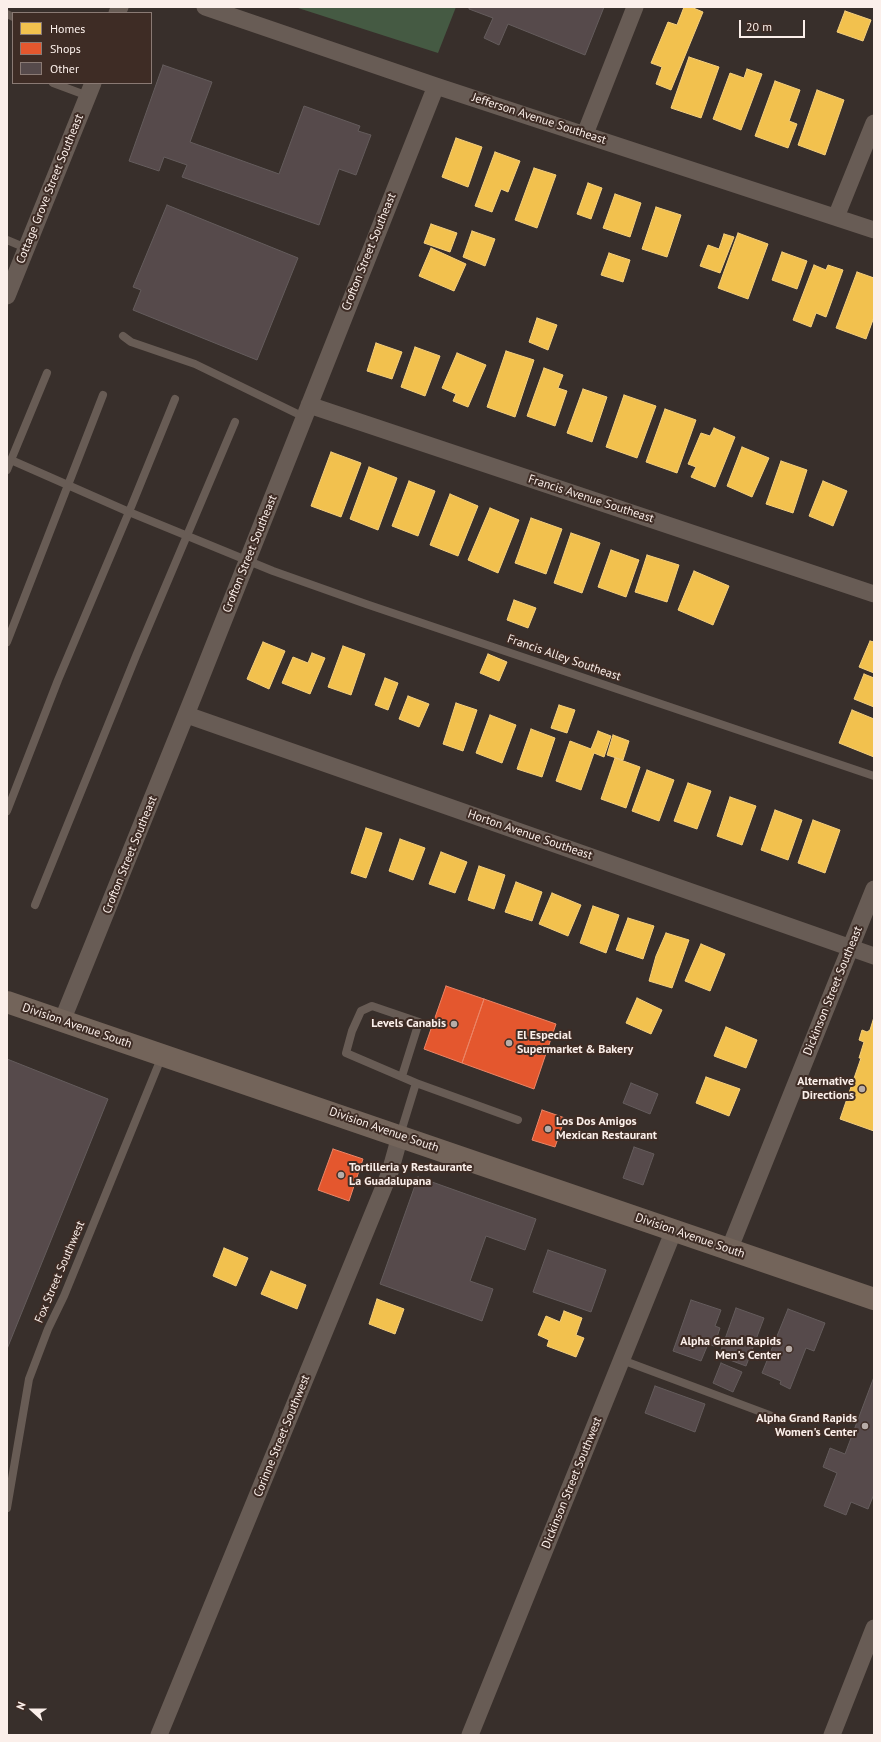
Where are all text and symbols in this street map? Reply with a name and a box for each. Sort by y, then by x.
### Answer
legend [12,12,152,84]
scale bar [741,12,807,38]
text: 20 m [746,19,772,34]
text: Homes [50,21,85,36]
text: Shops [50,41,81,56]
text: Other [50,61,79,76]
street label: Jefferson Avenue Southeast [470,90,608,148]
street label: Cottage Grove Street Southeast [13,112,87,266]
street label: Crofton Street Southeast [339,191,399,313]
street label: Francis Avenue Southeast [526,472,656,526]
street label: Crofton Street Southeast [220,493,280,615]
street label: Francis Alley Southeast [505,632,623,684]
street label: Crofton Street Southeast [100,794,160,916]
street label: Horton Avenue Southeast [466,807,594,863]
street label: Dickinson Street Southeast [800,924,866,1058]
street label: Division Avenue South [20,1000,134,1052]
place label: Levels Canabis [371,1017,446,1031]
marker: Levels Canabis [449,1019,459,1029]
place label: El Especial Supermarket & Bakery [517,1029,633,1057]
marker: El Especial Supermarket & Bakery [504,1038,514,1048]
place label: Alternative Directions [797,1075,854,1103]
marker: Alternative Directions [857,1084,867,1094]
street label: Division Avenue South [327,1104,441,1156]
place label: Los Dos Amigos Mexican Restaurant [556,1115,657,1143]
marker: Los Dos Amigos Mexican Restaurant [543,1124,553,1134]
place label: Tortilleria y Restaurante La Guadalupana [349,1161,472,1189]
marker: Tortilleria y Restaurante La Guadalupana [336,1170,346,1180]
street label: Division Avenue South [633,1210,747,1262]
street label: Fox Street Southwest [32,1219,88,1325]
place label: Alpha Grand Rapids Men's Center [680,1335,781,1363]
marker: Alpha Grand Rapids Men's Center [784,1344,794,1354]
street label: Corinne Street Southwest [251,1373,313,1499]
place label: Alpha Grand Rapids Women's Center [756,1412,857,1440]
street label: Dickinson Street Southwest [539,1415,605,1551]
marker: Alpha Grand Rapids Women's Center [860,1421,870,1431]
north arrow [12,1690,52,1730]
text: N [13,1700,29,1712]

